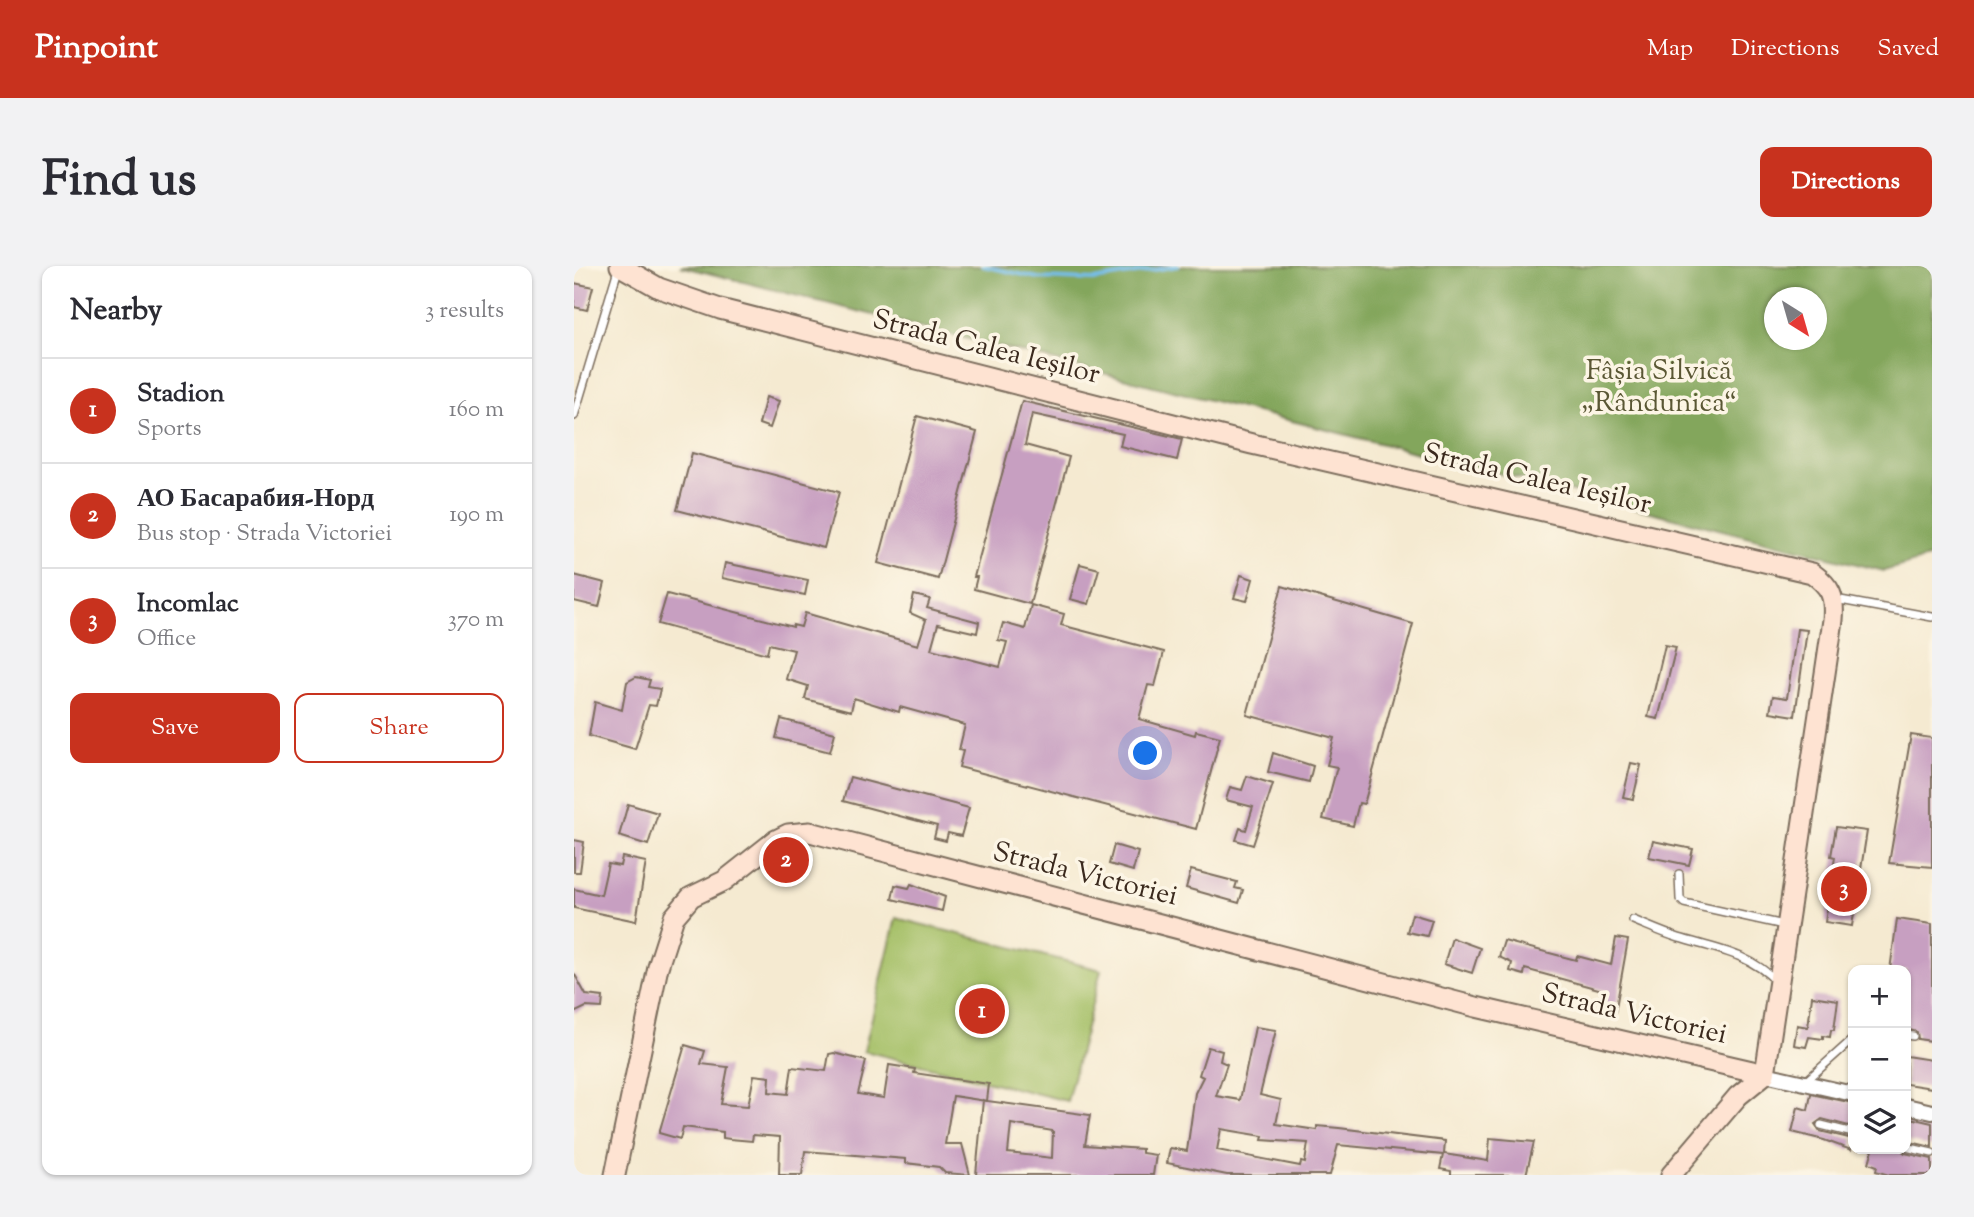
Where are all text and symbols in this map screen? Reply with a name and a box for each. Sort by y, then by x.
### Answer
text: Pinpoint [35,25,158,73]
text: Map [1647,32,1693,66]
text: Directions [1731,32,1839,66]
text: Saved [1877,32,1939,66]
text: Find us [42,147,196,217]
button: Directions [1760,147,1932,217]
north arrow [1764,287,1827,350]
text: Nearby [70,290,162,333]
text: 3 results [425,295,504,328]
street label: Strada Calea Ieșilor [868,300,1104,396]
park label: Fâşia Silvică „Rândunica“ [1581,352,1737,424]
text: Stadion [137,376,225,413]
text: 1 [89,394,97,427]
text: 160 m [449,394,504,427]
text: Sports [137,413,202,446]
street label: Strada Calea Ieșilor [1419,434,1656,526]
text: АО Басарабия-Норд [137,481,374,518]
text: 2 [88,499,98,532]
text: 190 m [449,499,504,532]
text: Bus stop · Strada Victoriei [137,518,392,551]
text: Incomlac [137,586,239,623]
text: 3 [88,604,98,637]
text: 370 m [448,604,504,637]
text: Office [137,623,196,656]
button: Save [70,693,280,763]
button: Share [294,693,504,763]
your location [1128,736,1162,770]
street label: Strada Victoriei [988,833,1182,917]
pin: 2 [763,834,809,886]
pin: 3 [1821,863,1867,915]
map controls [1848,965,1911,1154]
button: + [1848,965,1911,1028]
street label: Strada Victoriei [1537,974,1731,1056]
pin: 1 [959,985,1005,1037]
button: − [1848,1028,1911,1091]
button: layers [1848,1091,1911,1154]

